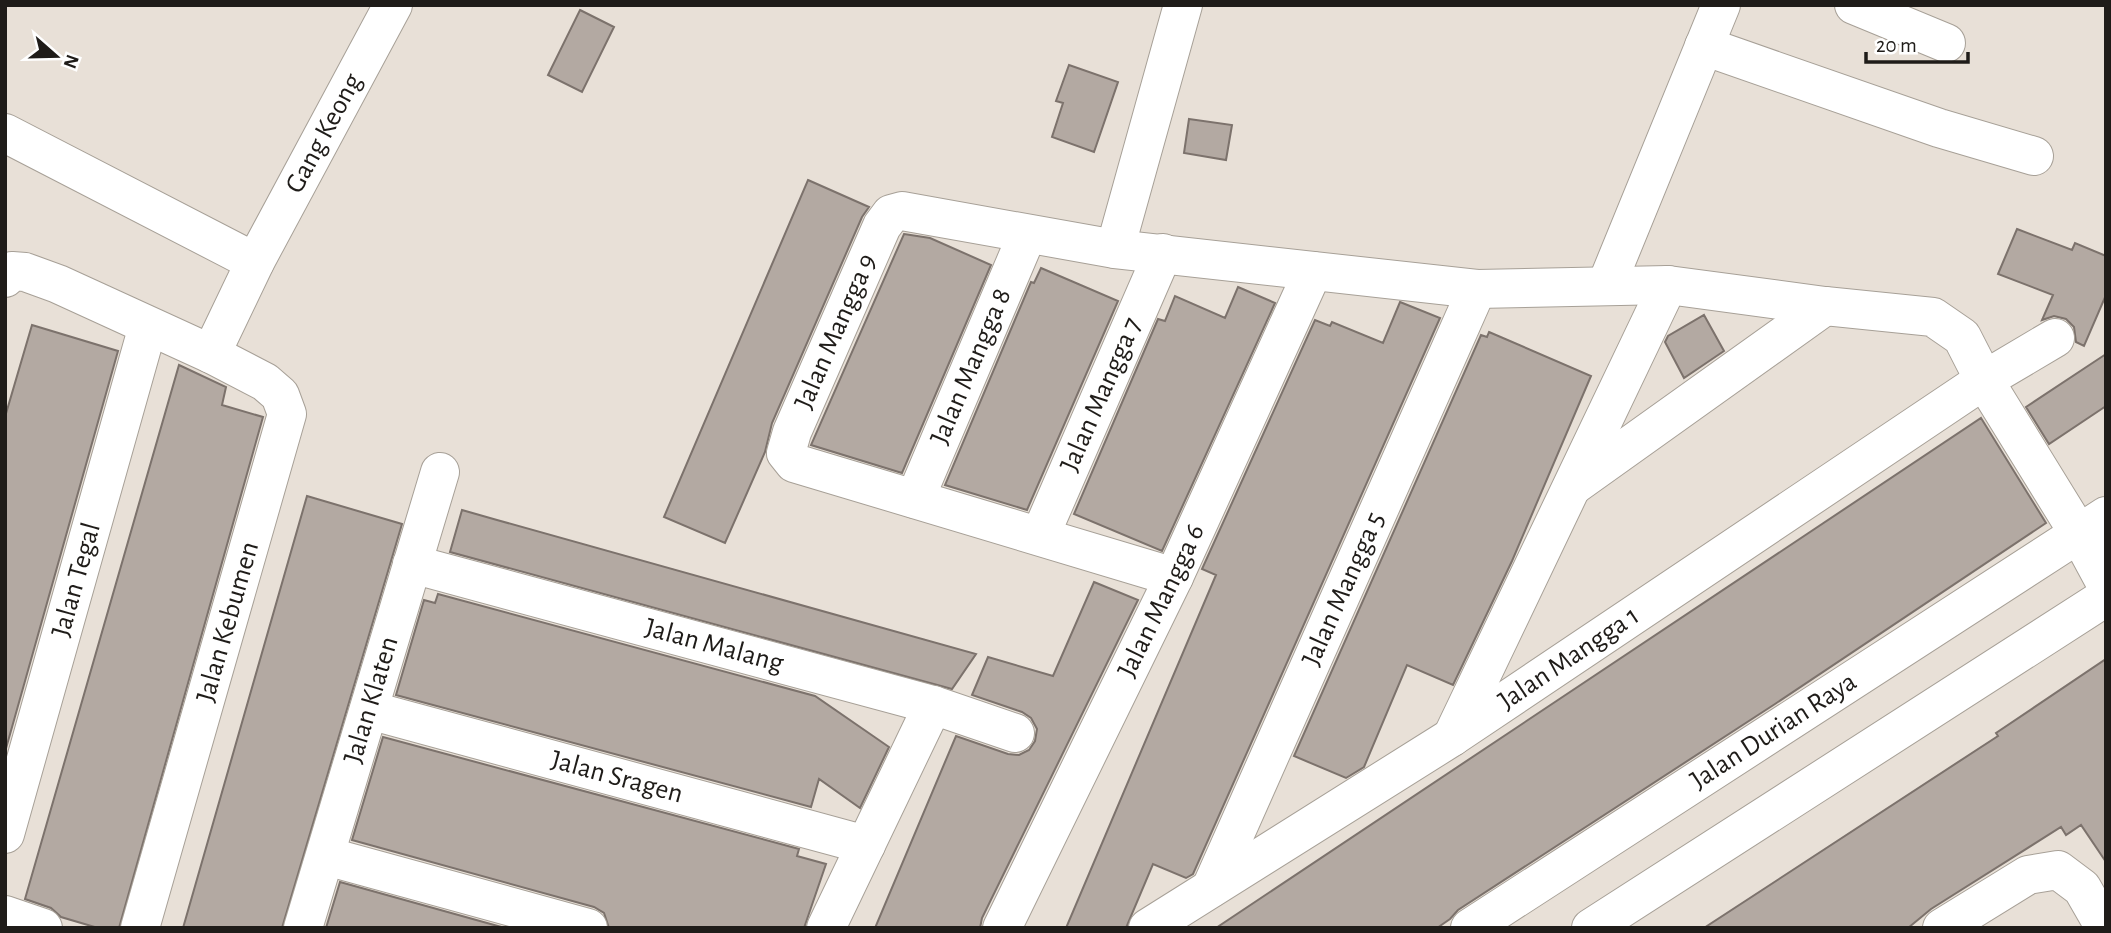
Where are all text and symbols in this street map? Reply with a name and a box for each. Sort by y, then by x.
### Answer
north arrow [21,21,91,91]
scale bar [1866,21,1968,65]
text: 20 m [1876,35,1917,56]
text: N [59,52,82,71]
street label: Gang Keong [281,69,368,198]
street label: Jalan Mangga 9 [790,250,882,413]
street label: Jalan Mangga 8 [926,284,1017,448]
street label: Jalan Mangga 7 [1056,314,1147,476]
street label: Jalan Mangga 5 [1297,508,1390,670]
street label: Jalan Tegal [47,520,106,640]
street label: Jalan Mangga 6 [1113,520,1210,682]
street label: Jalan Kebumen [192,539,264,705]
street label: Jalan Mangga 1 [1494,601,1644,715]
street label: Jalan Malang [642,614,787,678]
street label: Jalan Klaten [339,633,404,767]
street label: Jalan Durian Raya [1686,667,1862,795]
street label: Jalan Sragen [548,746,686,809]

